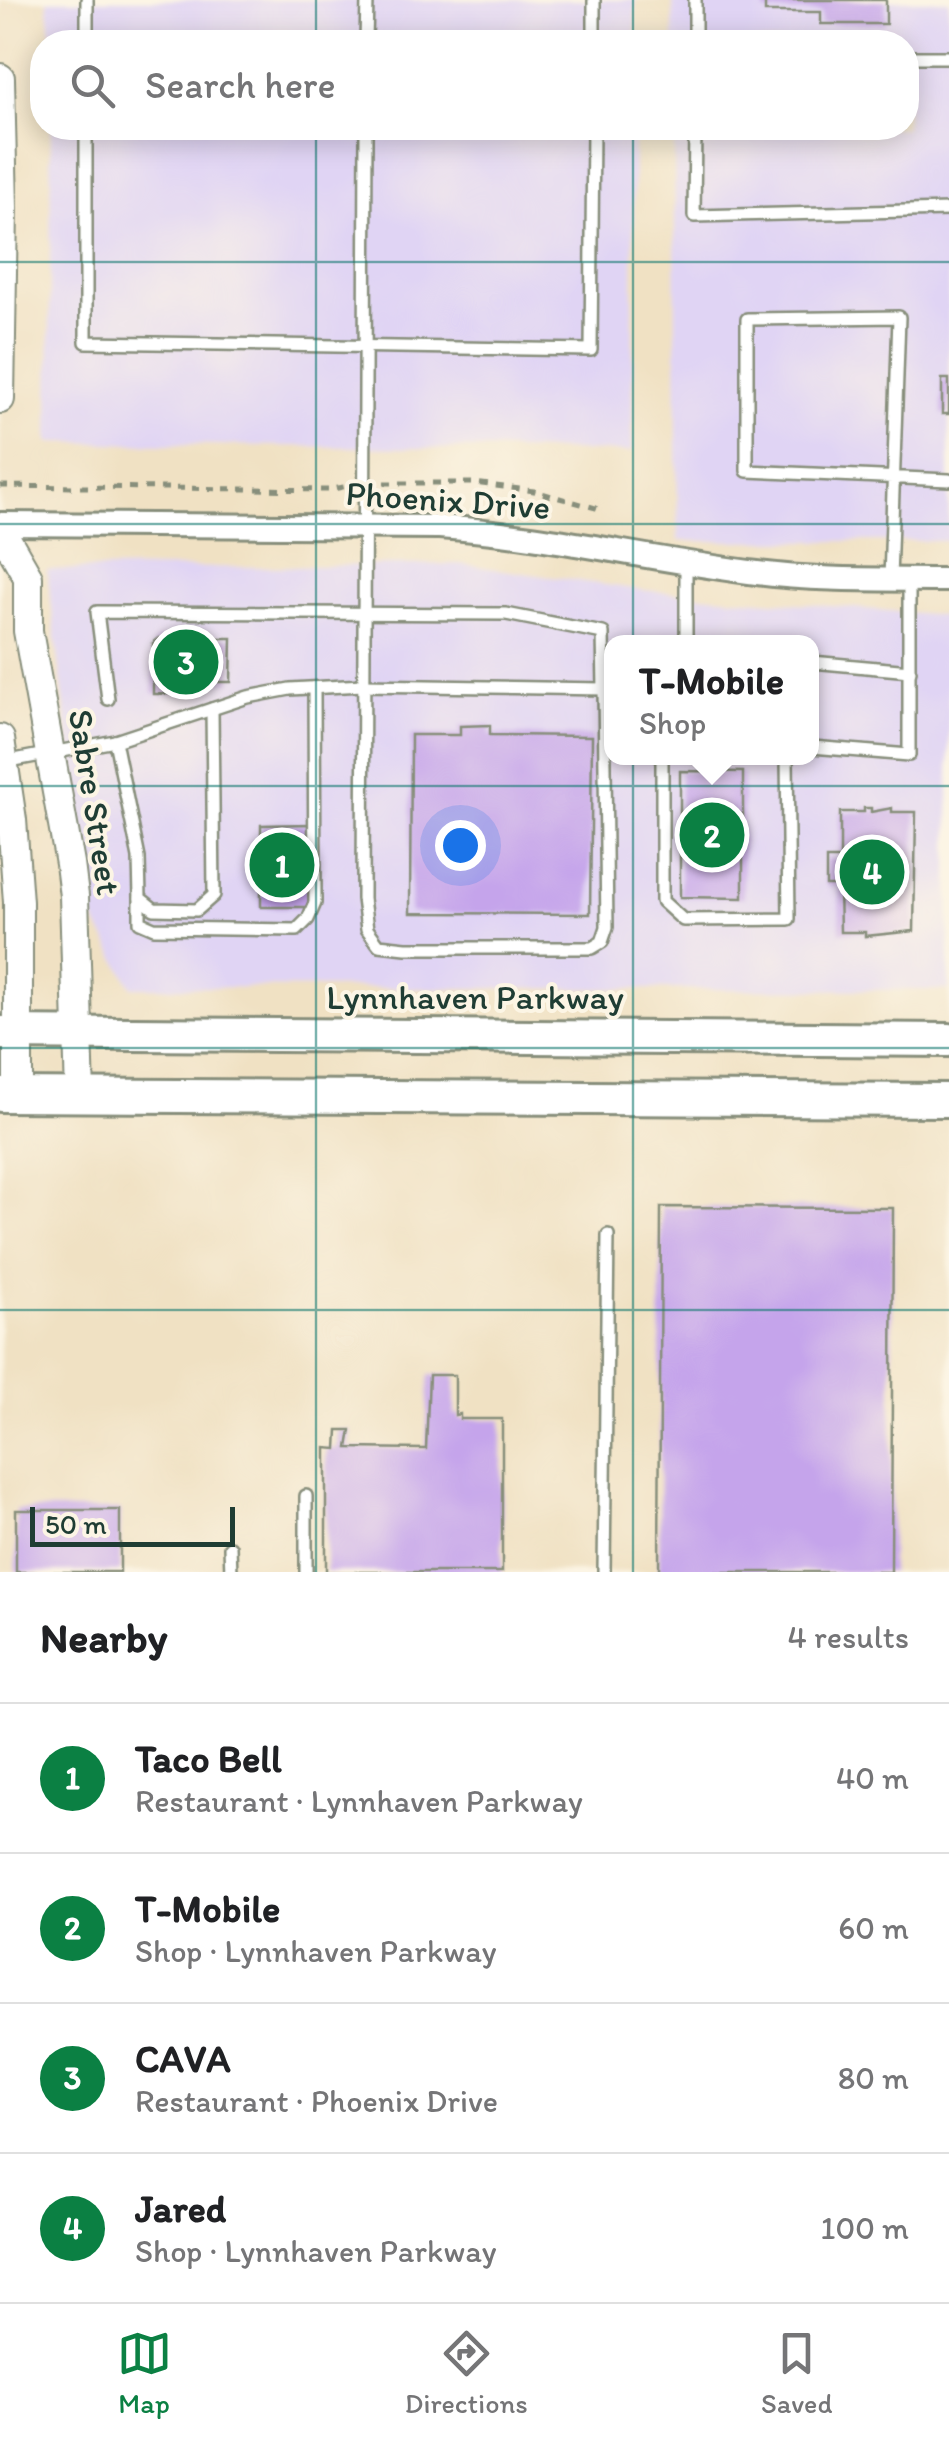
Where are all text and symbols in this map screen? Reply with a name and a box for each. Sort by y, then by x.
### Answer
search box [30,30,919,140]
icon: search [65,58,120,113]
text: Search here [145,62,336,108]
street label: Phoenix Drive [344,472,552,528]
pin: 3 [154,624,218,700]
popup [604,635,819,765]
text: T-Mobile [639,658,784,704]
text: Shop [639,704,706,742]
street label: Sabre Street [60,706,130,898]
pin: 2 [680,798,744,872]
your location [435,820,486,871]
pin: 1 [250,828,314,902]
pin: 4 [840,834,904,910]
street label: Lynnhaven Parkway [326,976,624,1018]
scale bar [30,1502,235,1546]
text: 50 m [45,1507,107,1541]
text: Nearby [40,1612,167,1663]
text: 4 results [788,1618,909,1656]
text: Taco Bell [135,1736,282,1782]
text: 1 [65,1759,80,1797]
text: 40 m [836,1759,909,1797]
text: Restaurant · Lynnhaven Parkway [135,1782,583,1820]
text: T-Mobile [135,1886,280,1932]
text: 2 [64,1909,81,1947]
text: 60 m [838,1909,909,1947]
text: Shop · Lynnhaven Parkway [135,1932,497,1970]
text: CAVA [135,2036,230,2082]
text: 3 [64,2059,81,2097]
text: 80 m [838,2059,909,2097]
text: Restaurant · Phoenix Drive [135,2082,498,2120]
text: Jared [135,2186,226,2232]
text: 4 [63,2209,82,2247]
text: 100 m [821,2209,909,2247]
text: Shop · Lynnhaven Parkway [135,2232,497,2270]
tab: Map [117,2326,172,2420]
tab: Directions [405,2326,528,2420]
tab: Saved [761,2326,832,2420]

